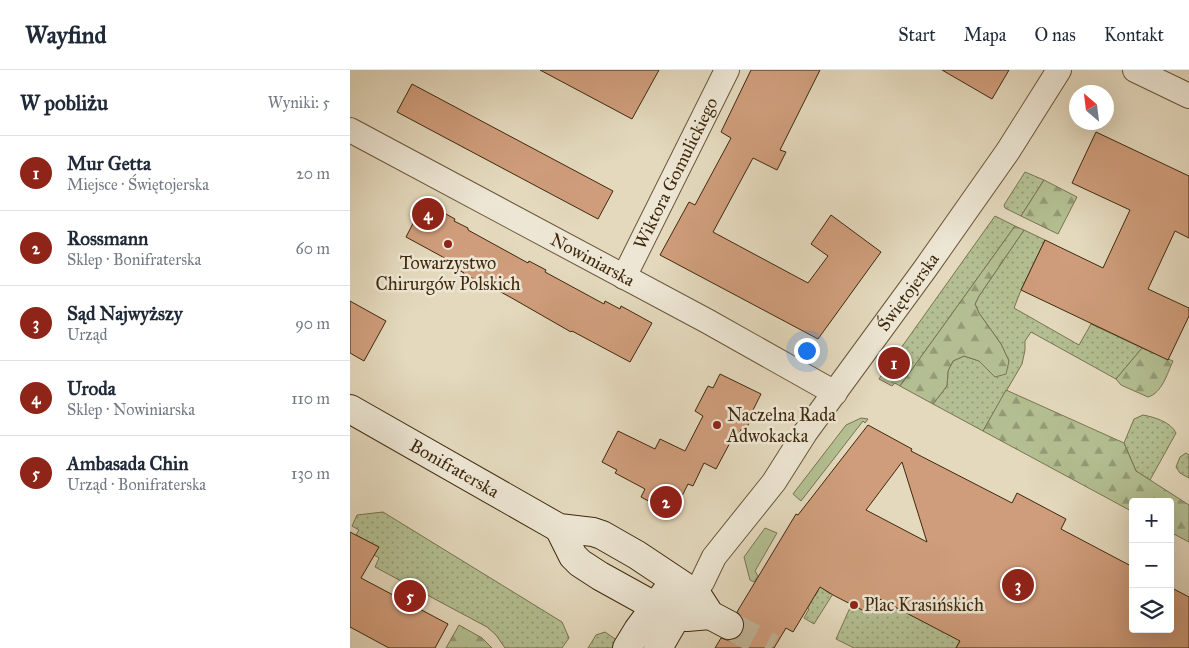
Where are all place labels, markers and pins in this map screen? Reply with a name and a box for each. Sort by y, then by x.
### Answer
pin: 4 [412,195,444,233]
marker: Towarzystwo Chirurgów Polskich [442,238,454,250]
place label: Towarzystwo Chirurgów Polskich [376,252,520,296]
pin: 1 [878,344,910,382]
place label: Naczelna Rada Adwokacka [726,404,836,447]
marker: Naczelna Rada Adwokacka [711,419,723,431]
pin: 2 [650,483,682,521]
pin: 3 [1002,566,1034,604]
pin: 5 [394,577,426,615]
place label: Plac Krasińskich [864,594,984,616]
marker: Plac Krasińskich [848,599,860,611]

